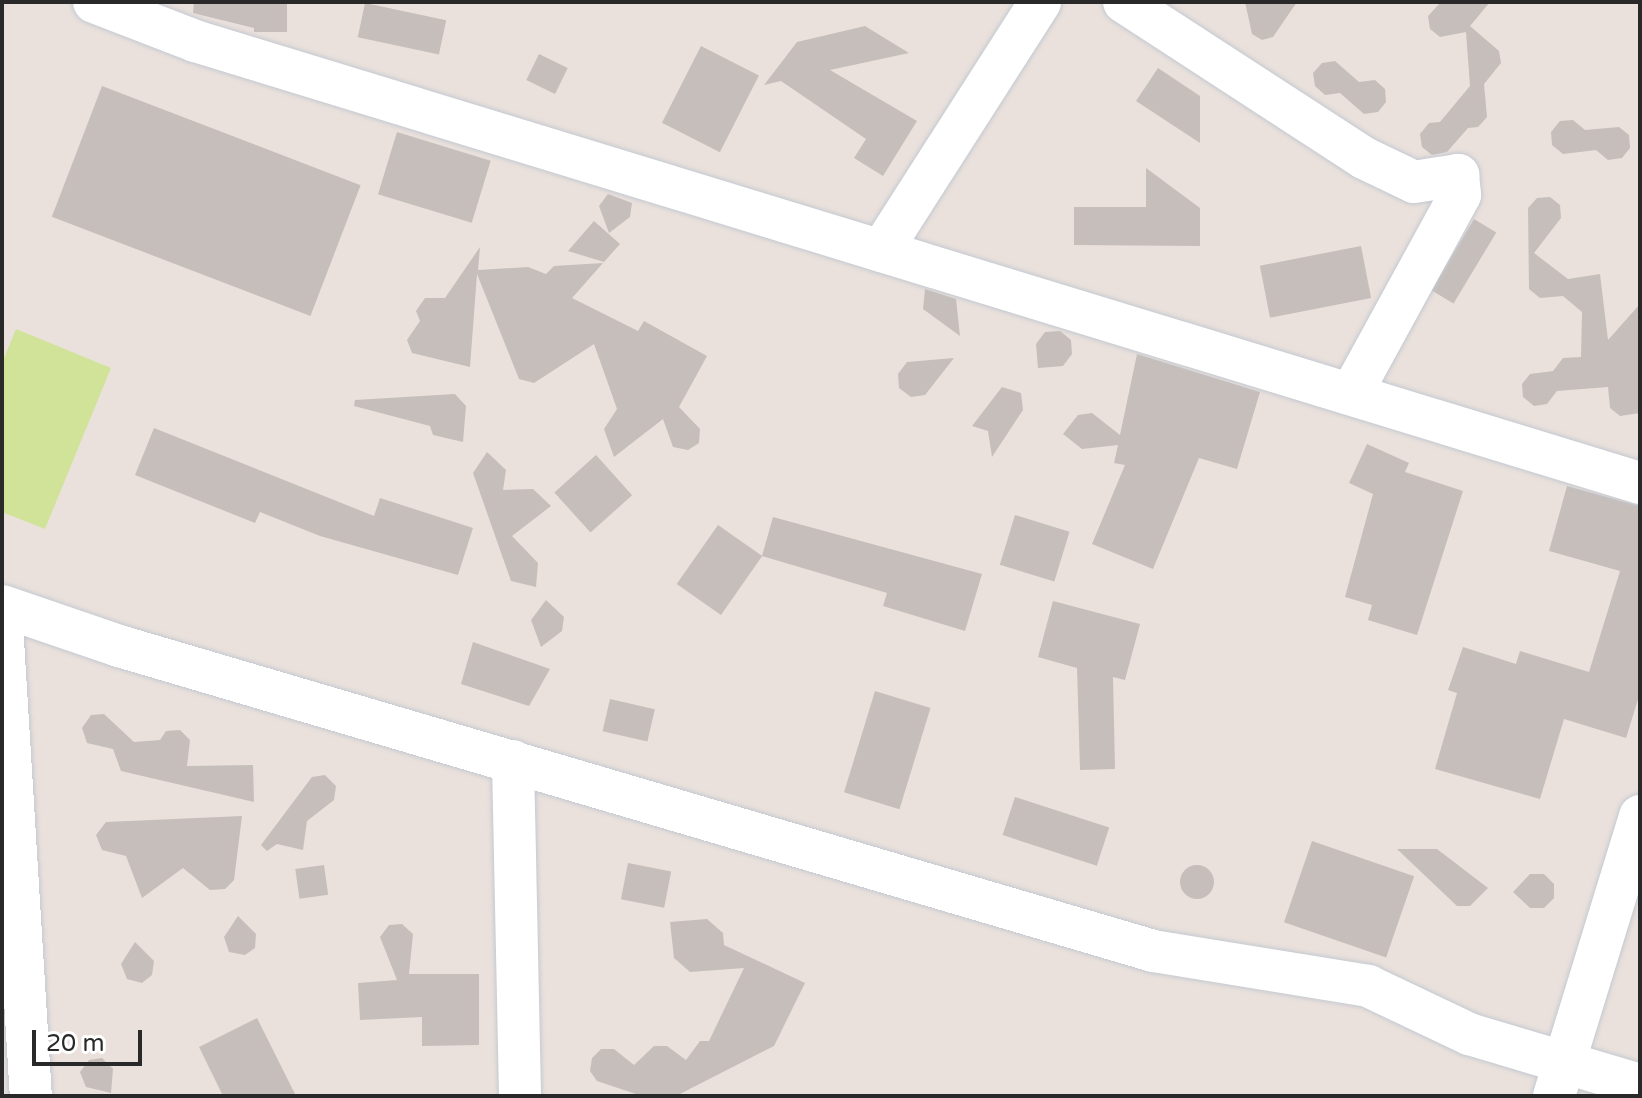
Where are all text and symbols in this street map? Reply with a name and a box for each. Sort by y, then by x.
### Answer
scale bar [36,1014,146,1064]
text: 20 m [46,1029,104,1058]

